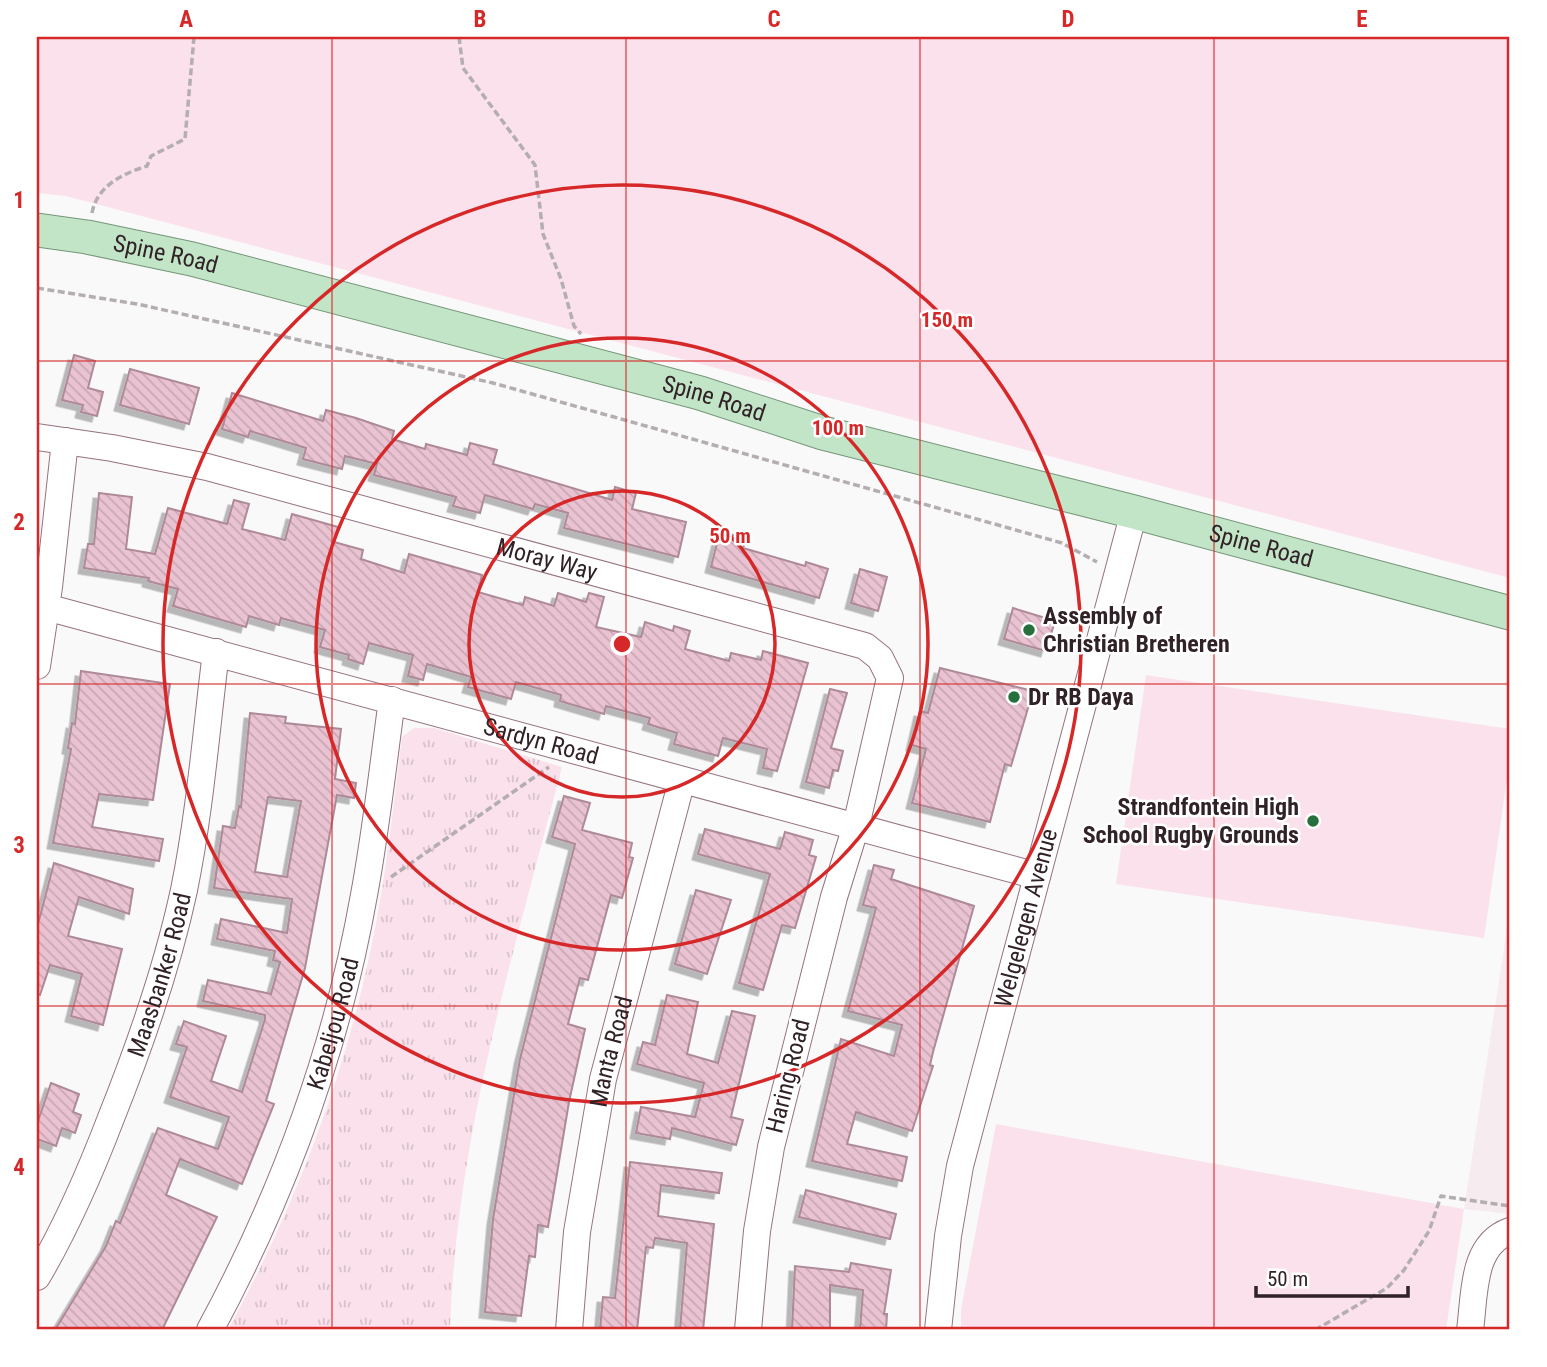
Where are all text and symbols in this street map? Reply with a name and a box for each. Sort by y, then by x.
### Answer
text: A [179,6,193,33]
text: B [474,6,486,33]
text: C [767,6,781,33]
text: D [1062,6,1075,33]
text: E [1356,6,1368,33]
text: 1 [13,187,25,214]
street label: Spine Road [111,229,221,279]
text: 150 m [921,308,973,332]
street label: Spine Road [659,370,769,427]
text: 100 m [812,416,864,440]
text: 2 [13,509,25,536]
street label: Spine Road [1206,519,1316,573]
text: 50 m [709,524,751,548]
street label: Moray Way [494,532,600,587]
place label: Assembly of Christian Bretheren [1043,602,1230,658]
marker: Assembly of Christian Bretheren [1021,622,1037,638]
centre of rings [610,632,634,656]
place label: Dr RB Daya [1028,683,1134,711]
marker: Dr RB Daya [1006,689,1022,705]
street label: Sardyn Road [480,712,602,770]
place label: Strandfontein High School Rugby Grounds [1083,793,1299,849]
marker: Strandfontein High School Rugby Grounds [1305,813,1321,829]
street label: Welgelegen Avenue [989,826,1063,1011]
text: 3 [13,832,25,859]
street label: Maasbanker Road [122,890,197,1061]
street label: Kabeljou Road [301,955,365,1093]
street label: Manta Road [584,993,638,1109]
street label: Haring Road [760,1016,816,1136]
text: 4 [13,1154,25,1181]
scale bar [1256,1255,1409,1299]
text: 50 m [1267,1267,1308,1291]

